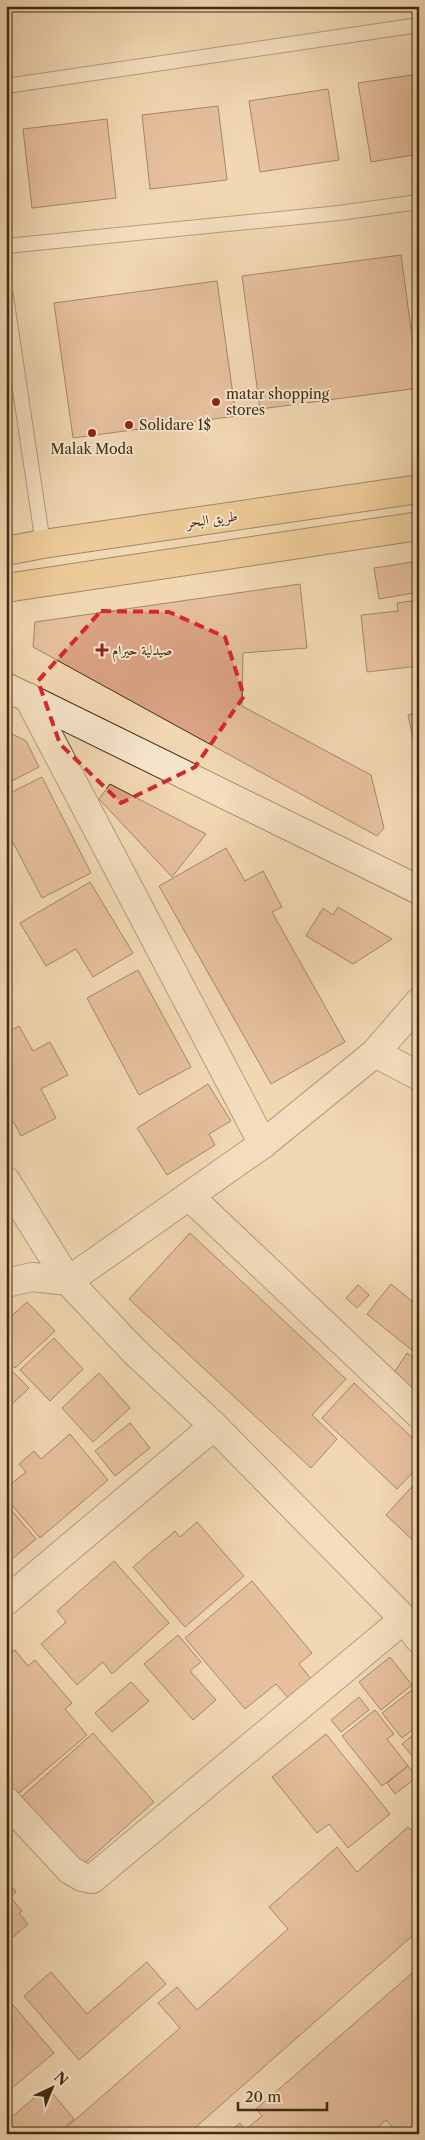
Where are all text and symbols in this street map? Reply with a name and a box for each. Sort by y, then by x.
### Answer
place label: matar shopping stores [226,385,330,419]
marker: matar shopping stores [210,396,222,408]
place label: Solidare 1$ [139,416,211,434]
marker: Solidare 1$ [123,419,135,431]
marker: Malak Moda [86,427,98,439]
place label: Malak Moda [51,440,134,458]
street label: طريق البحر [183,506,239,532]
place label: صيدلية حيرام [112,641,172,663]
marker: صيدلية حيرام [96,644,108,656]
north arrow [28,2062,78,2112]
text: N [50,2068,72,2089]
scale bar [238,2080,326,2112]
text: 20 m [245,2087,281,2106]

